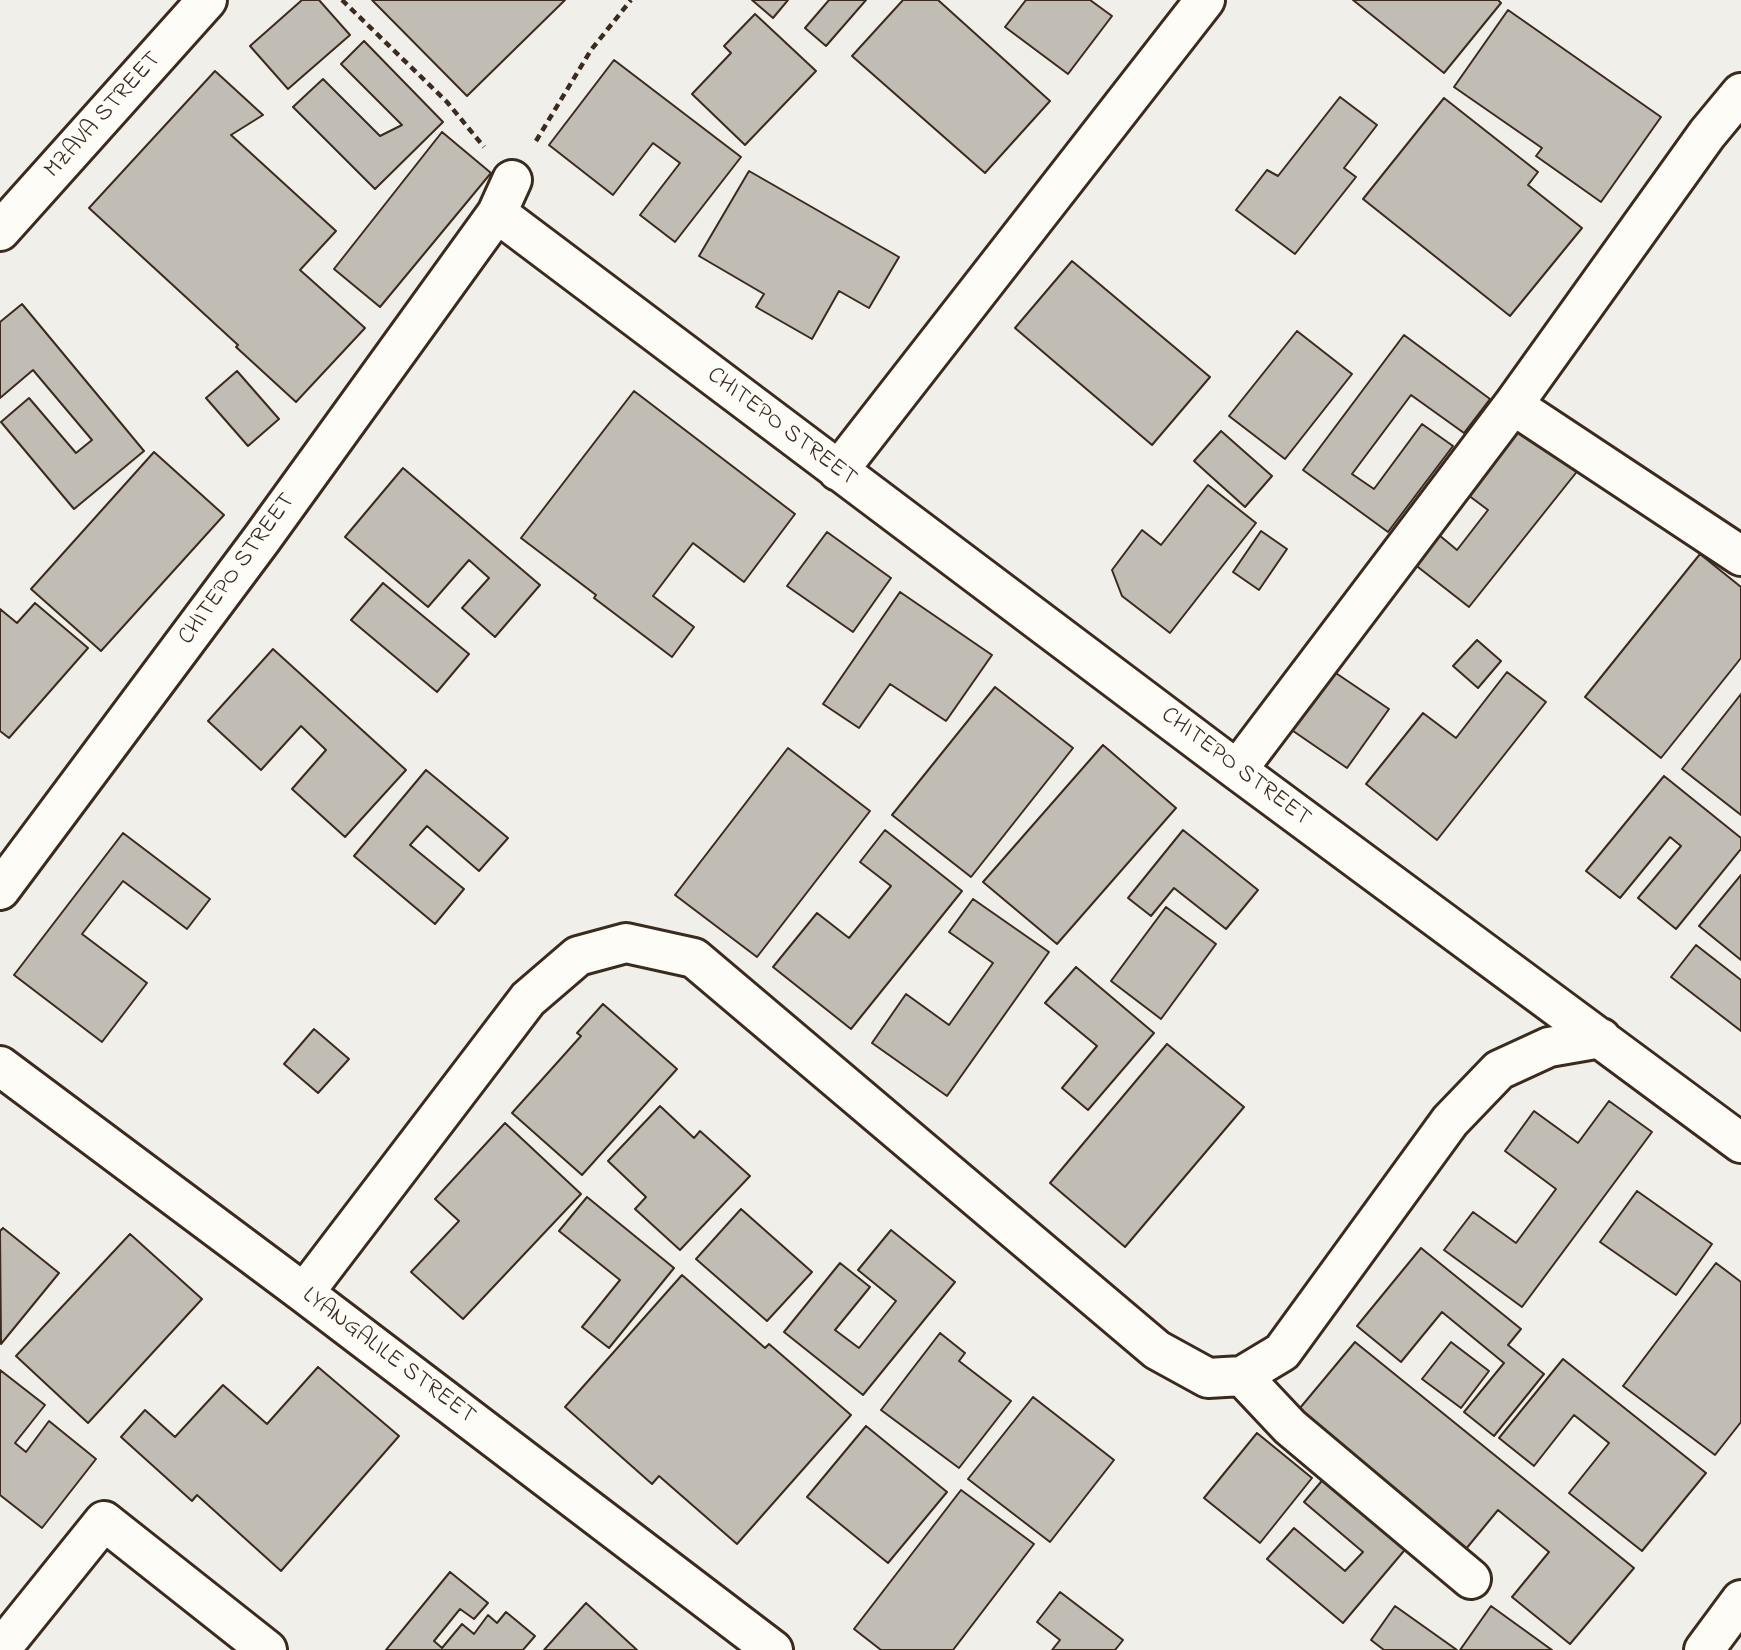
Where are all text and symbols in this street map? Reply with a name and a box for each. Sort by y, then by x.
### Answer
street label: MZAVA STREET [40,47,168,185]
street label: CHITEPO STREET [700,362,862,494]
street label: CHITEPO STREET [173,489,303,651]
street label: CHITEPO STREET [1154,702,1316,834]
street label: LYANGALILE STREET [296,1282,480,1432]

